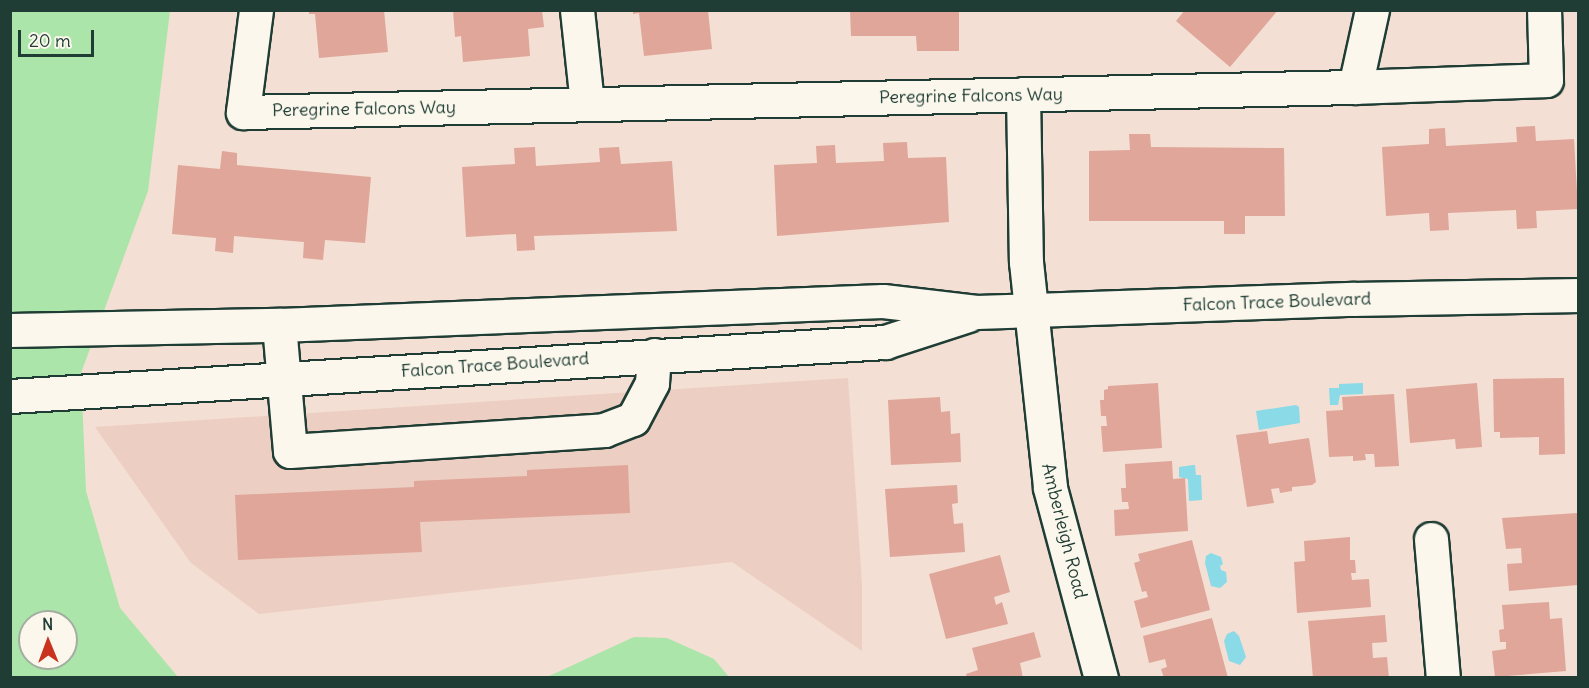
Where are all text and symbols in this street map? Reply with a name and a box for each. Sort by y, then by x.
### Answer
scale bar [21,18,98,56]
text: 20 m [29,29,71,52]
street label: Peregrine Falcons Way [879,84,1063,108]
street label: Peregrine Falcons Way [272,97,456,121]
street label: Falcon Trace Boulevard [1182,288,1372,316]
street label: Falcon Trace Boulevard [400,348,590,382]
street label: Amberleigh Road [1037,461,1091,601]
north arrow [18,610,78,670]
text: N [42,614,53,634]

